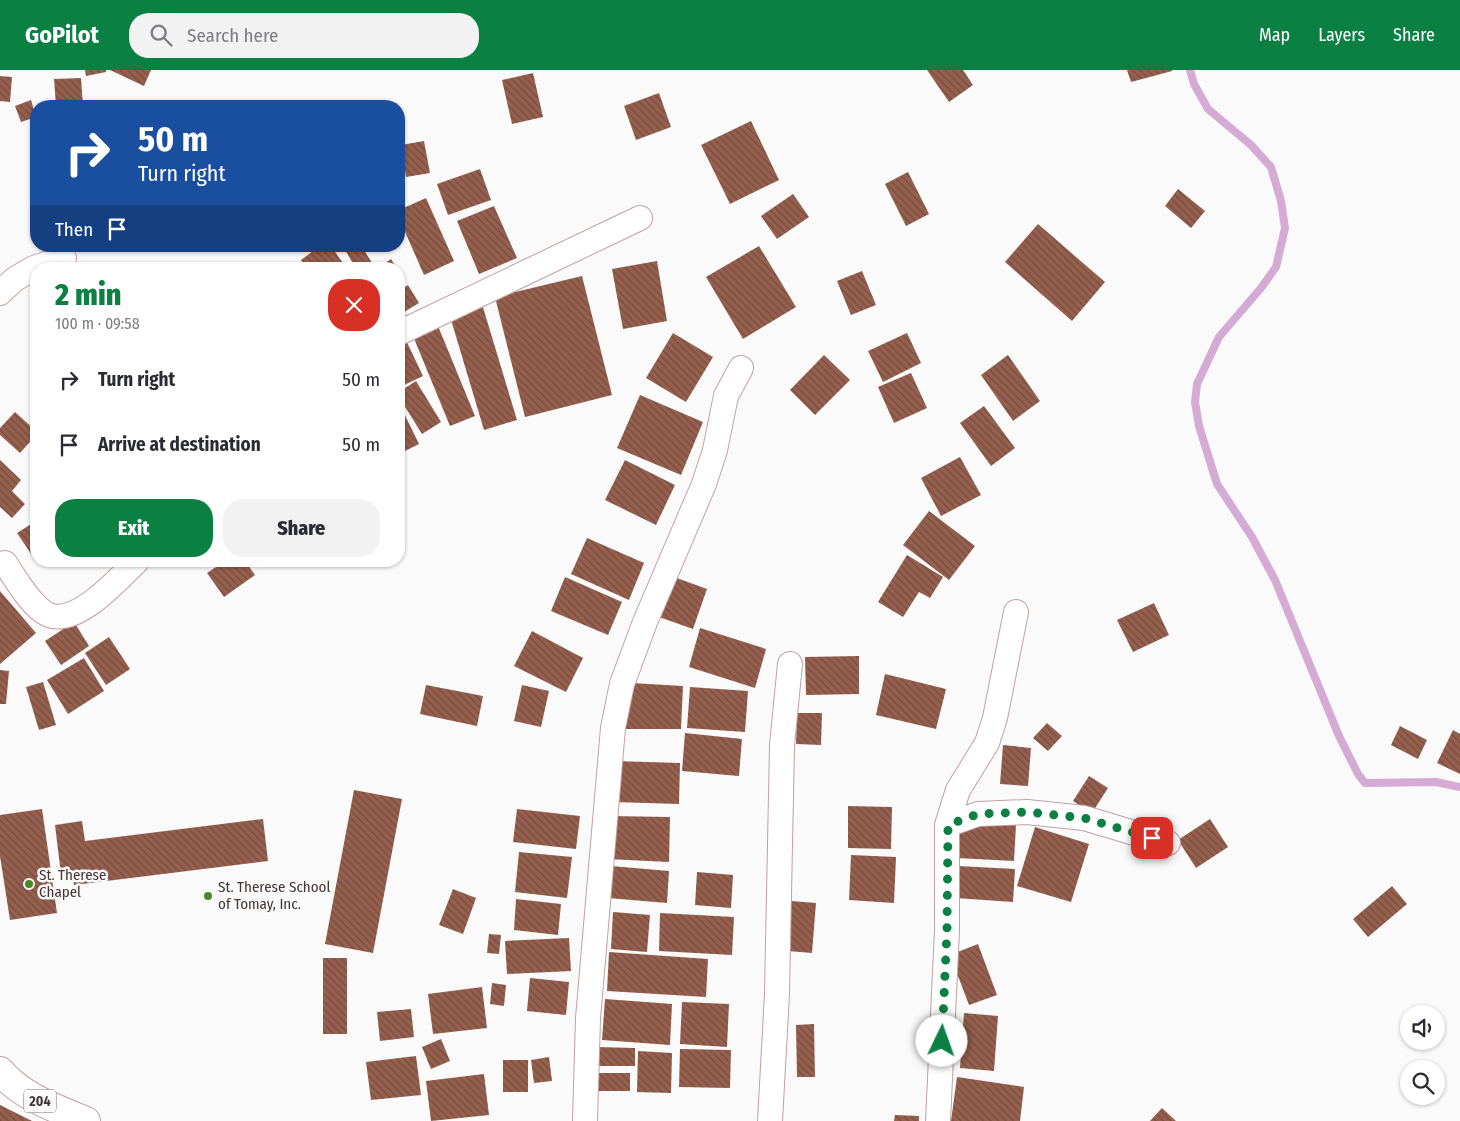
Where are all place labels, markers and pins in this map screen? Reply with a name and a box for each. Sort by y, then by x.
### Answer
pin [1131,817,1173,859]
place label: St. Therese Chapel [39,866,106,901]
marker: St. Therese Chapel [23,878,35,890]
place label: St. Therese School of Tomay, Inc. [218,878,330,913]
marker: St. Therese School of Tomay, Inc. [202,890,214,902]

